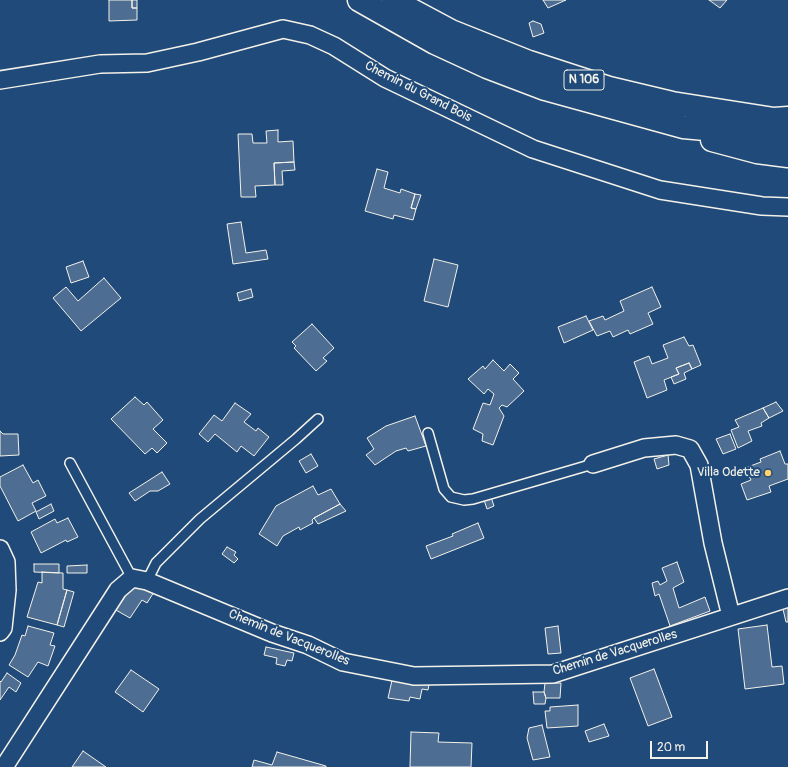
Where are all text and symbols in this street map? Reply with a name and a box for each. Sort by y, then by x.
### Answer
street label: Chemin du Grand Bois [362,58,474,126]
road number: N 106 [564,70,604,90]
place label: Villa Odette [697,465,760,481]
marker: Villa Odette [763,468,773,478]
street label: Chemin de Vacquerolles [226,607,352,669]
street label: Chemin de Vacquerolles [551,627,679,679]
scale bar [652,733,710,759]
text: 20 m [657,740,685,755]

